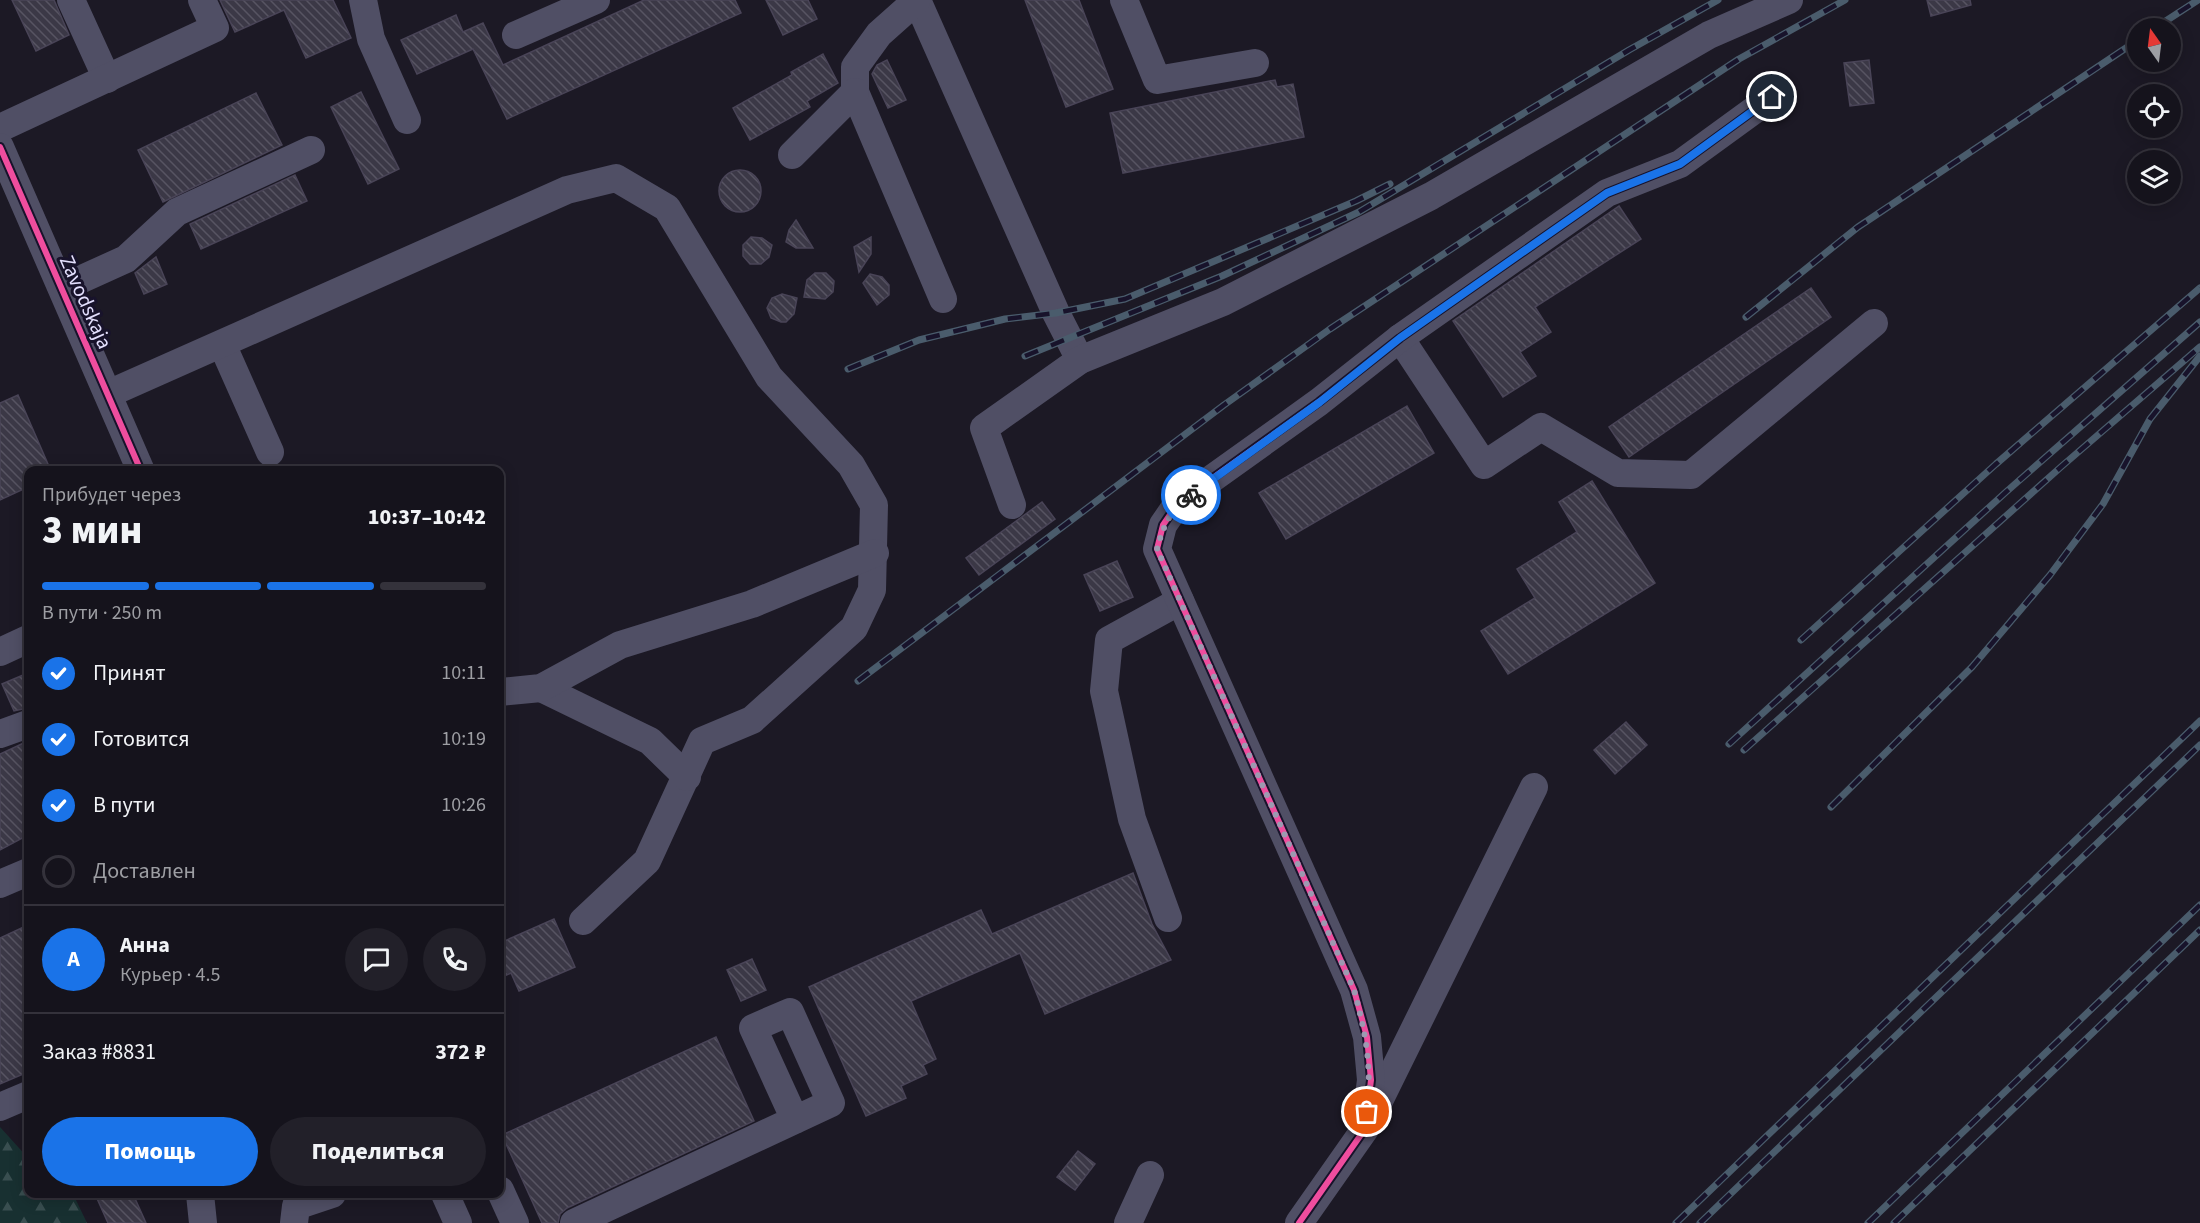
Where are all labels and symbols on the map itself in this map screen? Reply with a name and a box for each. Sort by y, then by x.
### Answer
north arrow [2127,18,2181,72]
pin [1746,71,1797,122]
street label: Zavodskaja [52,250,120,354]
courier [1161,465,1221,525]
pin [1341,1086,1392,1137]

